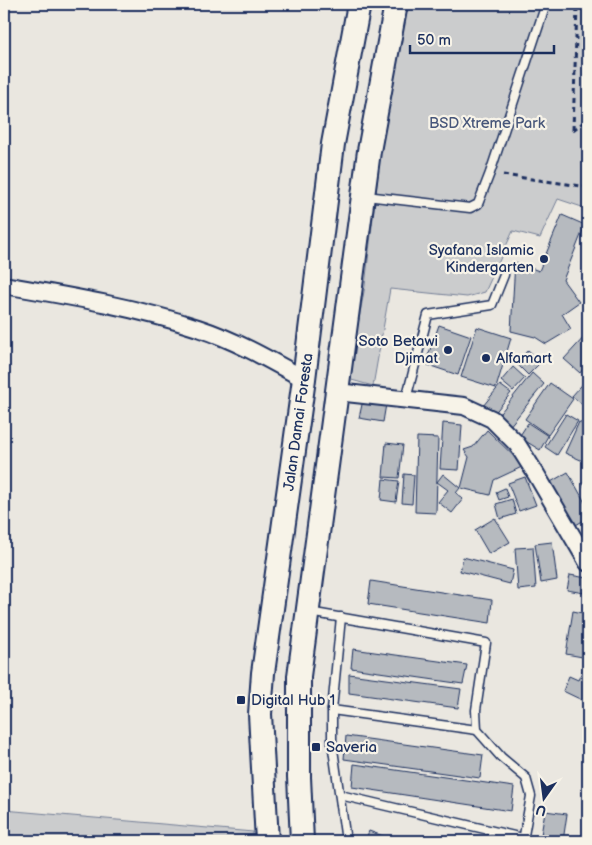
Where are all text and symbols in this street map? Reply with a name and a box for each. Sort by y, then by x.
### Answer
scale bar [410,22,553,54]
text: 50 m [417,31,451,50]
park label: BSD Xtreme Park [429,114,546,133]
place label: Syafana Islamic Kindergarten [429,241,534,277]
marker: Syafana Islamic Kindergarten [538,253,550,265]
place label: Soto Betawi Djimat [358,332,438,368]
marker: Soto Betawi Djimat [442,344,454,356]
place label: Alfamart [496,349,553,368]
street label: Jalan Damai Foresta [279,352,318,492]
marker: Alfamart [480,352,492,364]
place label: Digital Hub 1 [251,691,335,710]
marker: Digital Hub 1 [235,694,247,706]
place label: Saveria [326,738,377,757]
marker: Saveria [310,741,322,753]
north arrow [520,772,570,822]
text: U [534,801,548,820]

